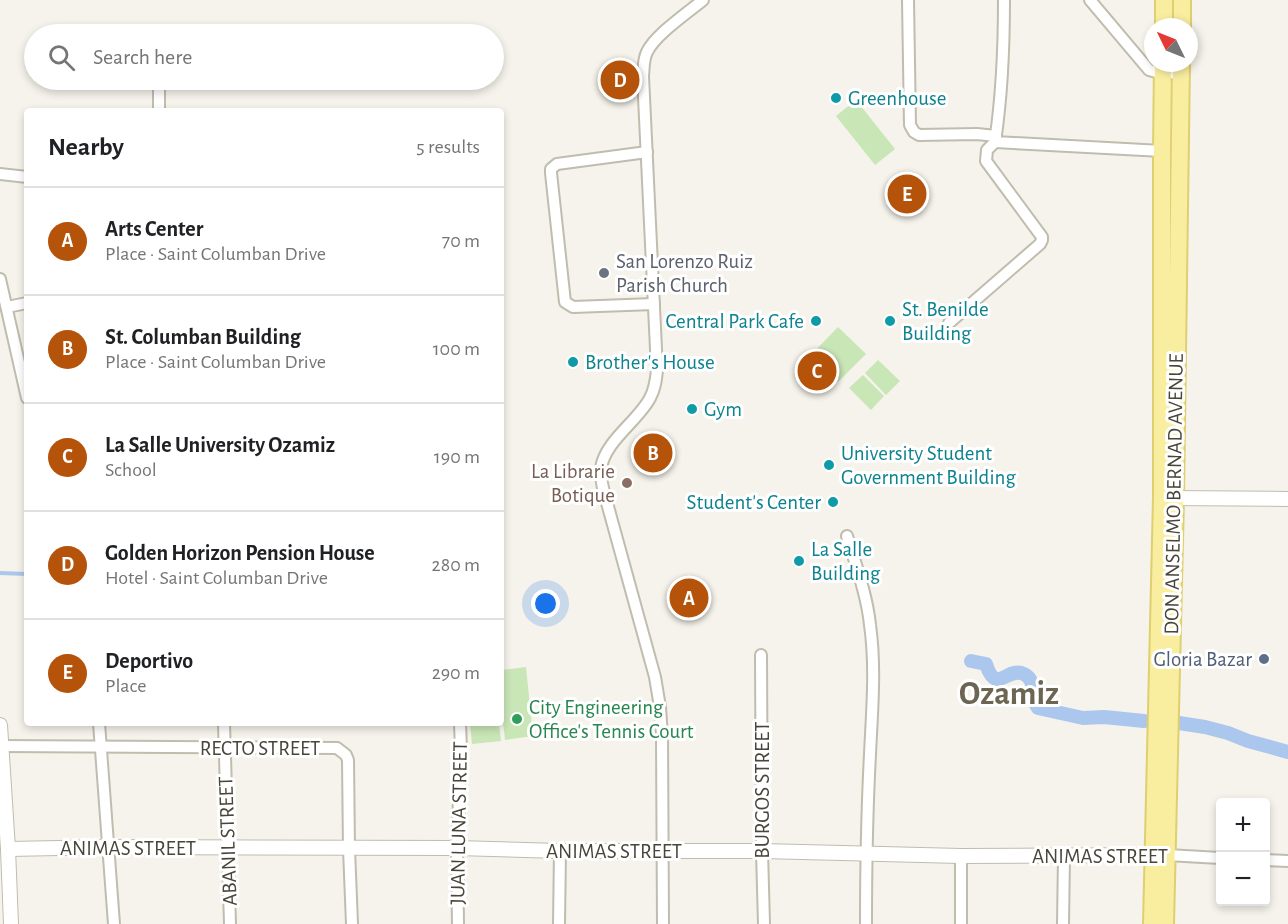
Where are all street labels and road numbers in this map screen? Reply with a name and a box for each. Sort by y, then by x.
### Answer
street label: DON ANSELMO BERNAD AVENUE [1161,353,1187,635]
street label: BURGOS STREET [752,721,773,859]
street label: RECTO STREET [200,738,320,759]
street label: JUAN LUNA STREET [447,741,471,905]
street label: ABANIL STREET [215,776,241,906]
street label: ANIMAS STREET [60,838,196,859]
street label: ANIMAS STREET [546,841,682,862]
street label: ANIMAS STREET [1032,846,1168,867]

